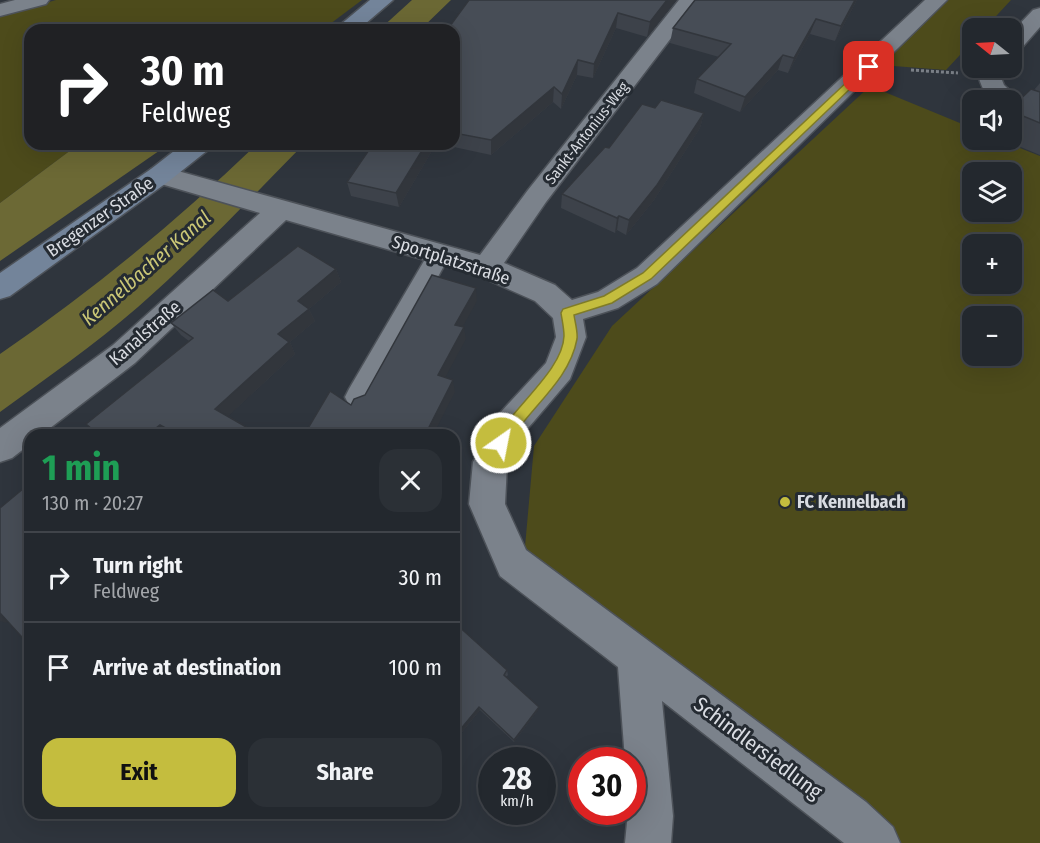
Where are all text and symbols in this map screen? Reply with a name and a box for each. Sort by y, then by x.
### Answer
north arrow [962,18,1022,78]
map controls [962,18,1022,366]
pin [843,41,894,92]
text: 30 m [141,46,225,96]
icon: right [42,48,120,126]
icon: arrive [852,50,885,83]
street label: Sankt-Antonius-Weg [542,78,632,188]
button: sound [962,90,1022,150]
text: Feldweg [141,97,230,129]
button: layers [962,162,1022,222]
street label: Bregenzer Straße [42,172,158,262]
water label: Kennelbacher Kanal [77,205,215,331]
street label: Sportplatzstraße [389,231,513,289]
button: + [962,234,1022,294]
street label: Kanalstraße [105,296,185,370]
button: − [962,306,1022,366]
position arrow [469,411,533,475]
text: 1 min [42,446,120,490]
button: close [379,449,442,512]
text: 130 m · 20:27 [42,491,143,515]
place label: FC Kennelbach [797,491,906,513]
marker: FC Kennelbach [778,495,792,509]
text: Turn right [93,552,182,579]
icon: right [42,561,75,594]
text: 30 m [399,564,442,591]
text: Feldweg [93,579,159,603]
icon: arrive [42,651,75,684]
text: Arrive at destination [93,654,281,681]
text: 100 m [388,654,442,681]
street label: Schindlersiedlung [689,691,828,805]
button: Exit [42,738,236,807]
button: Share [248,738,442,807]
speed limit sign: 30 [568,747,646,825]
text: 28 [502,761,532,797]
text: km/h [500,792,534,810]

